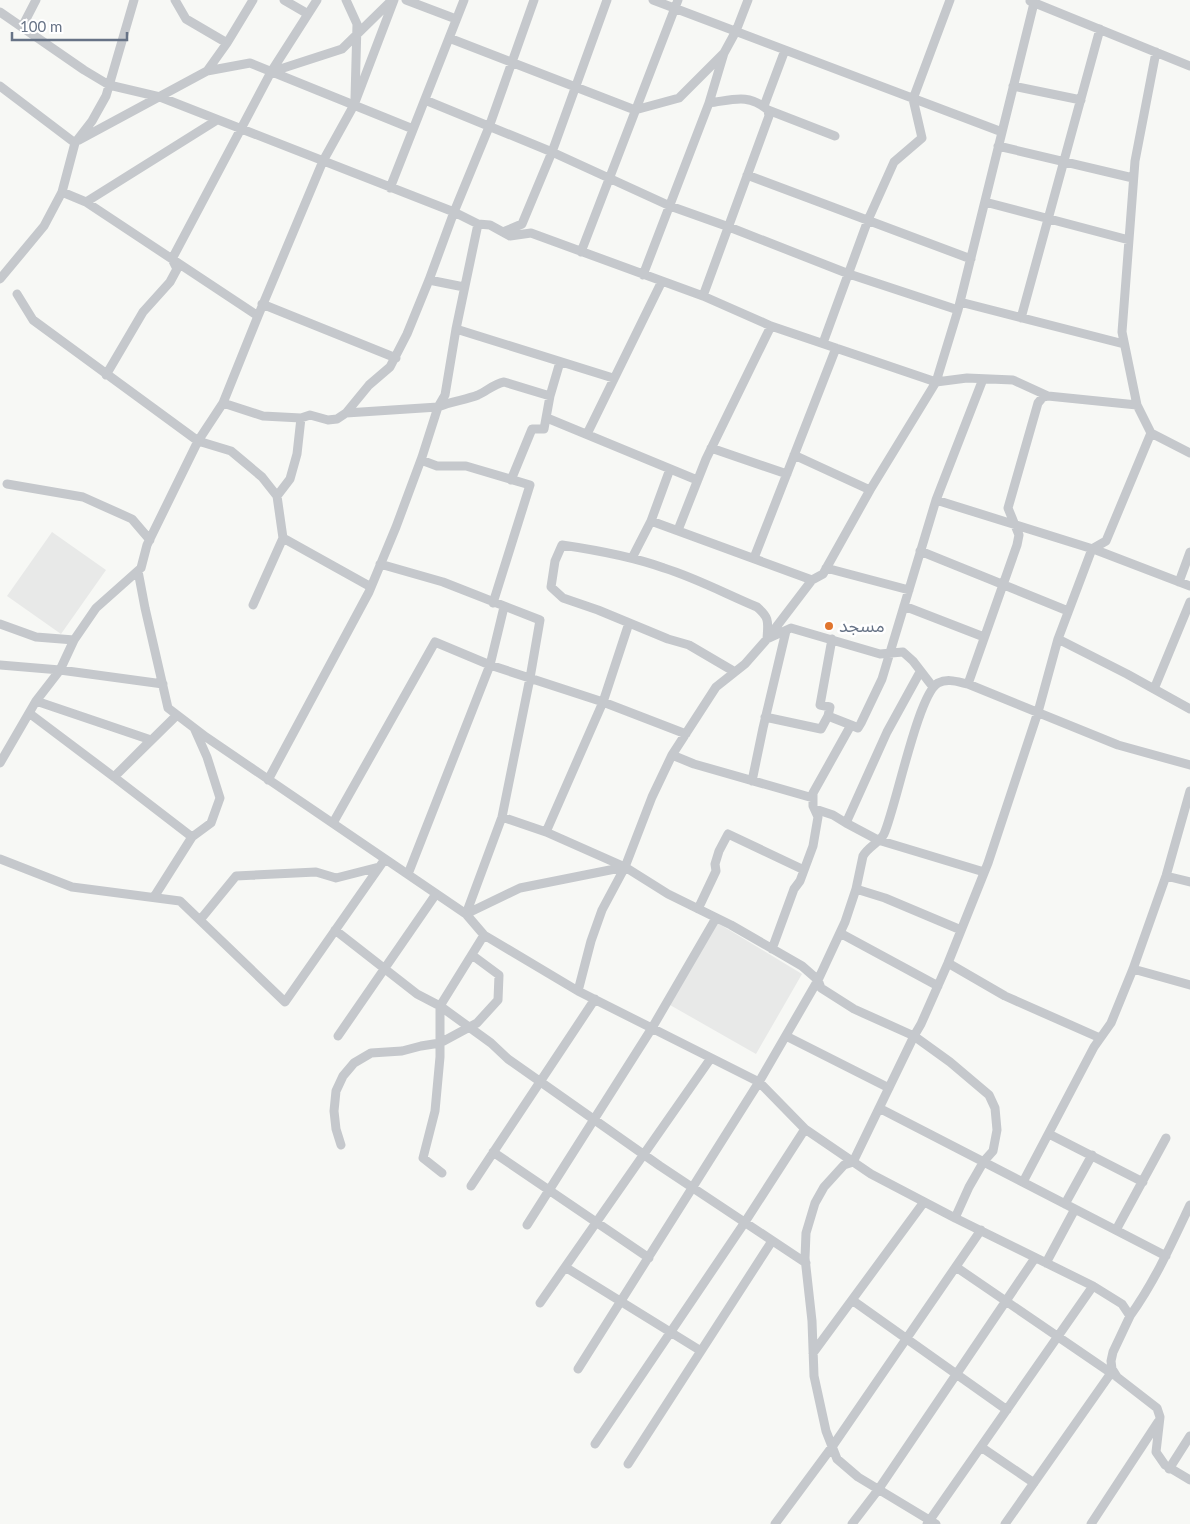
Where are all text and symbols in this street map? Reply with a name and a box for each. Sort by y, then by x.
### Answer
scale bar [12,10,128,42]
text: 100 m [20,17,62,35]
place label: مسجد [839,614,885,636]
marker: مسجد [823,620,835,632]

